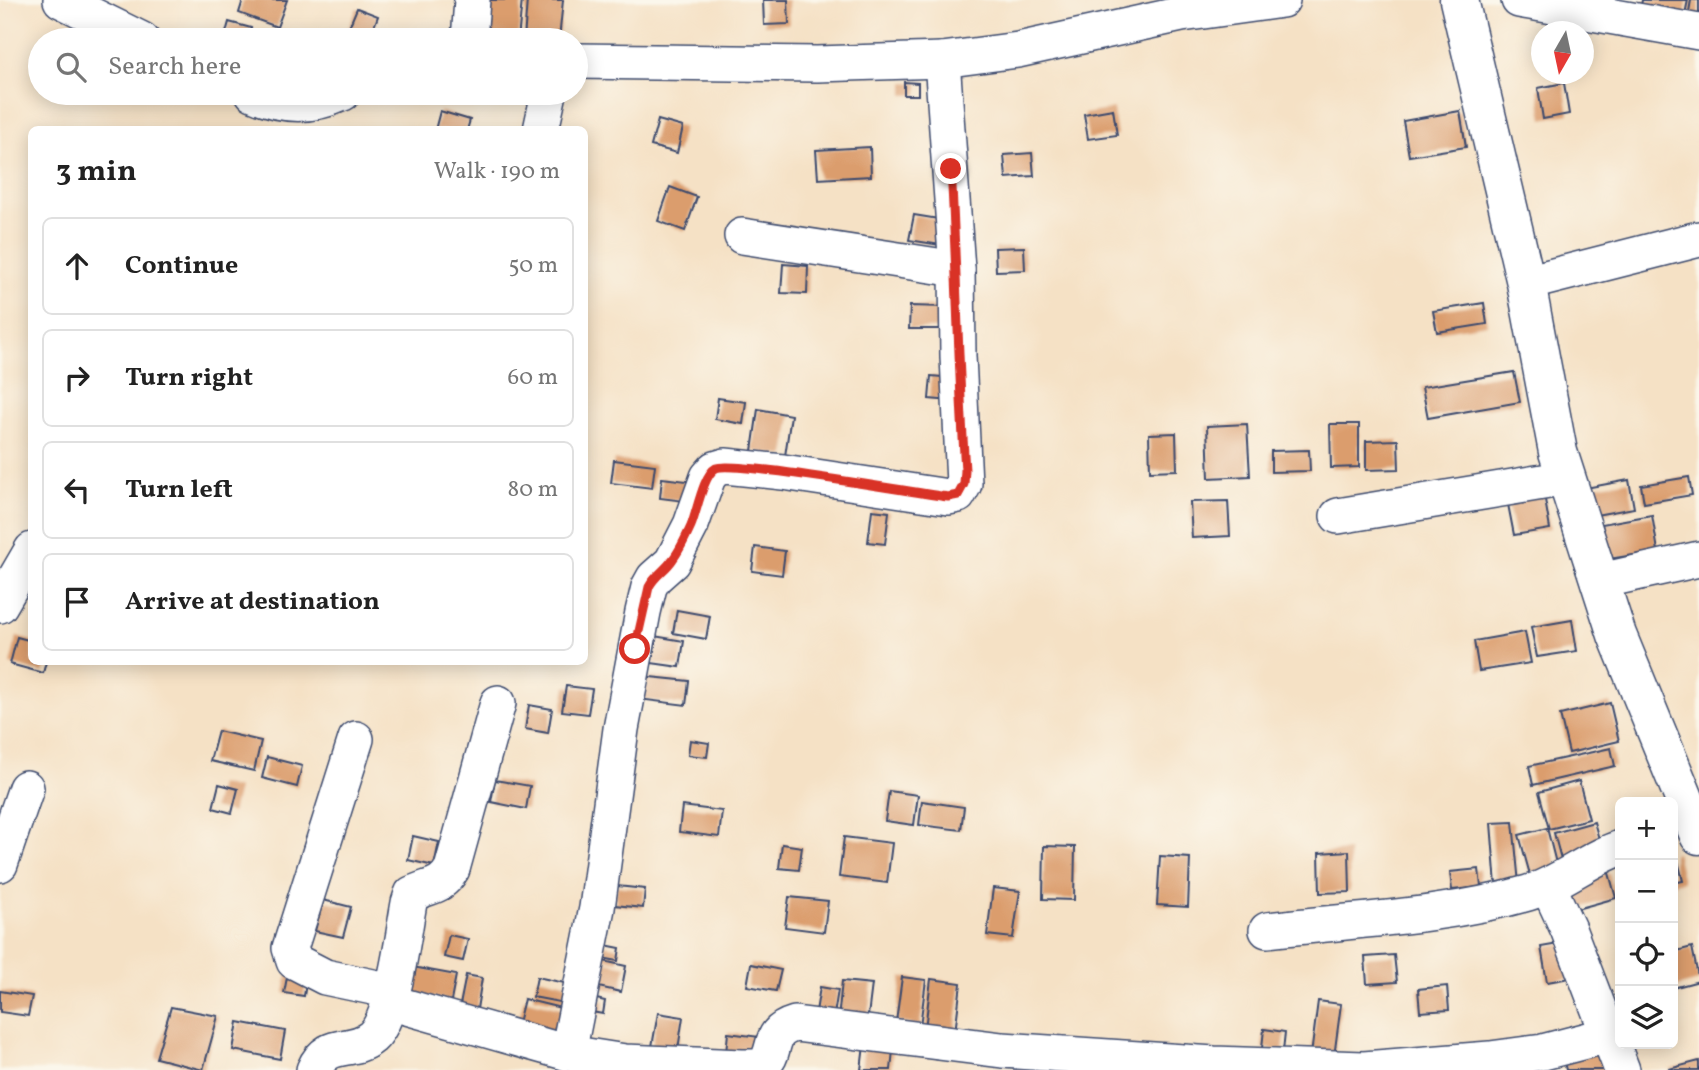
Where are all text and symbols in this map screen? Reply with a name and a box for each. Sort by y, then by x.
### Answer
north arrow [1531,21,1594,84]
search box [28,28,588,105]
icon: search [52,48,90,86]
text: Search here [108,49,241,85]
text: 3 min [56,151,137,193]
route end [935,153,966,184]
text: Walk · 190 m [434,156,560,188]
icon: ahead [58,247,96,285]
text: Continue [125,248,238,284]
text: 50 m [509,250,558,282]
icon: right [58,359,96,397]
text: Turn right [125,360,253,396]
text: 60 m [508,362,558,394]
icon: left [58,471,96,509]
text: Turn left [125,472,233,508]
text: 80 m [508,474,558,506]
icon: arrive [58,583,96,621]
text: Arrive at destination [125,584,380,620]
route start [619,633,650,664]
map controls [1615,797,1678,1049]
button: + [1615,797,1678,860]
button: − [1615,860,1678,923]
button: locate [1615,923,1678,986]
button: layers [1615,986,1678,1049]

